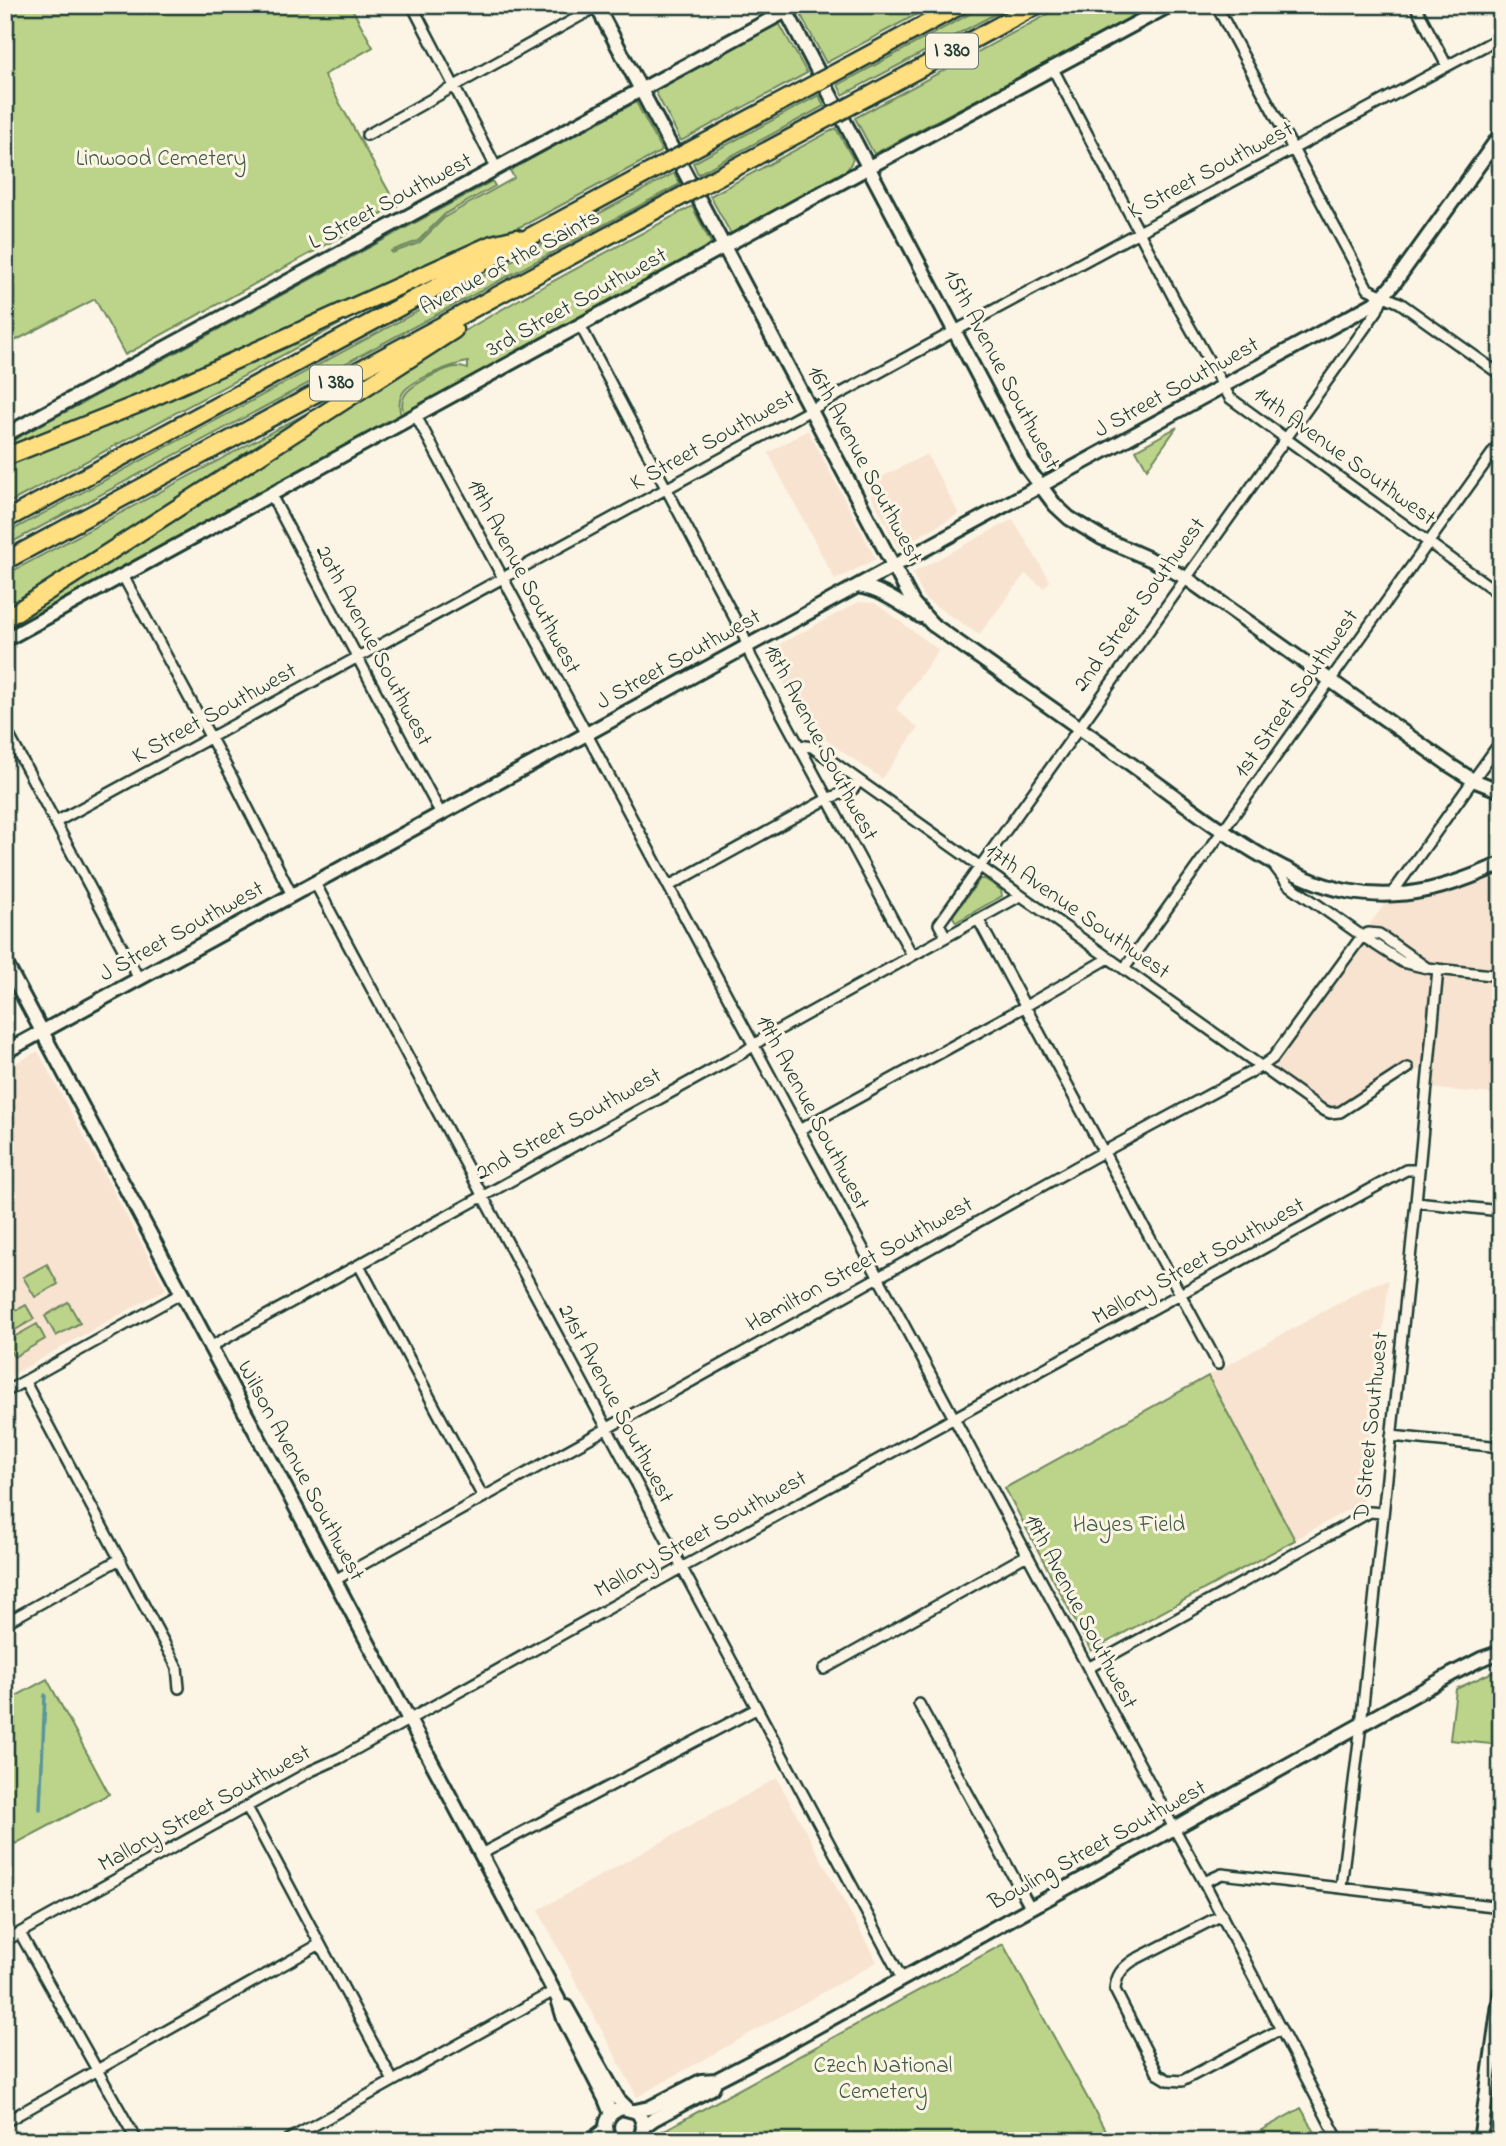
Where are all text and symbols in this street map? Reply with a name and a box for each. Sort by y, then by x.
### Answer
road number: I 380 [926,34,978,68]
street label: K Street Southwest [1122,113,1300,229]
park label: Linwood Cemetery [76,143,246,178]
street label: L Street Southwest [303,145,479,259]
street label: Avenue of the Saints [414,202,606,324]
street label: 3rd Street Southwest [481,239,674,366]
street label: 15th Avenue Southwest [934,264,1068,476]
street label: J Street Southwest [1089,329,1266,447]
street label: 16th Avenue Southwest [798,360,930,570]
road number: I 380 [310,366,362,400]
street label: 14th Avenue Southwest [1246,379,1443,535]
street label: K Street Southwest [625,382,802,500]
street label: 19th Avenue Southwest [458,474,589,681]
street label: 2nd Street Southwest [1065,511,1215,699]
street label: 20th Avenue Southwest [306,540,440,753]
street label: J Street Southwest [591,601,768,719]
street label: 1st Street Southwest [1226,603,1368,785]
street label: 18th Avenue Southwest [754,639,886,847]
street label: K Street Southwest [127,655,304,773]
street label: 17th Avenue Southwest [978,836,1176,988]
street label: J Street Southwest [94,873,271,991]
street label: 19th Avenue Southwest [747,1010,878,1217]
street label: 2nd Street Southwest [470,1060,668,1190]
street label: Hamilton Street Southwest [740,1189,980,1341]
street label: Mallory Street Southwest [1087,1190,1313,1336]
street label: 21st Avenue Southwest [548,1298,682,1510]
street label: D Street Southwest [1346,1330,1398,1523]
street label: Wilson Avenue Southwest [228,1355,372,1587]
street label: Mallory Street Southwest [589,1463,815,1609]
street label: 19th Avenue Southwest [1015,1509,1146,1716]
park label: Hayes Field [1073,1509,1185,1544]
street label: Mallory Street Southwest [93,1737,319,1883]
street label: Bowling Street Southwest [982,1772,1214,1921]
park label: Czech National Cemetery [814,2050,952,2111]

